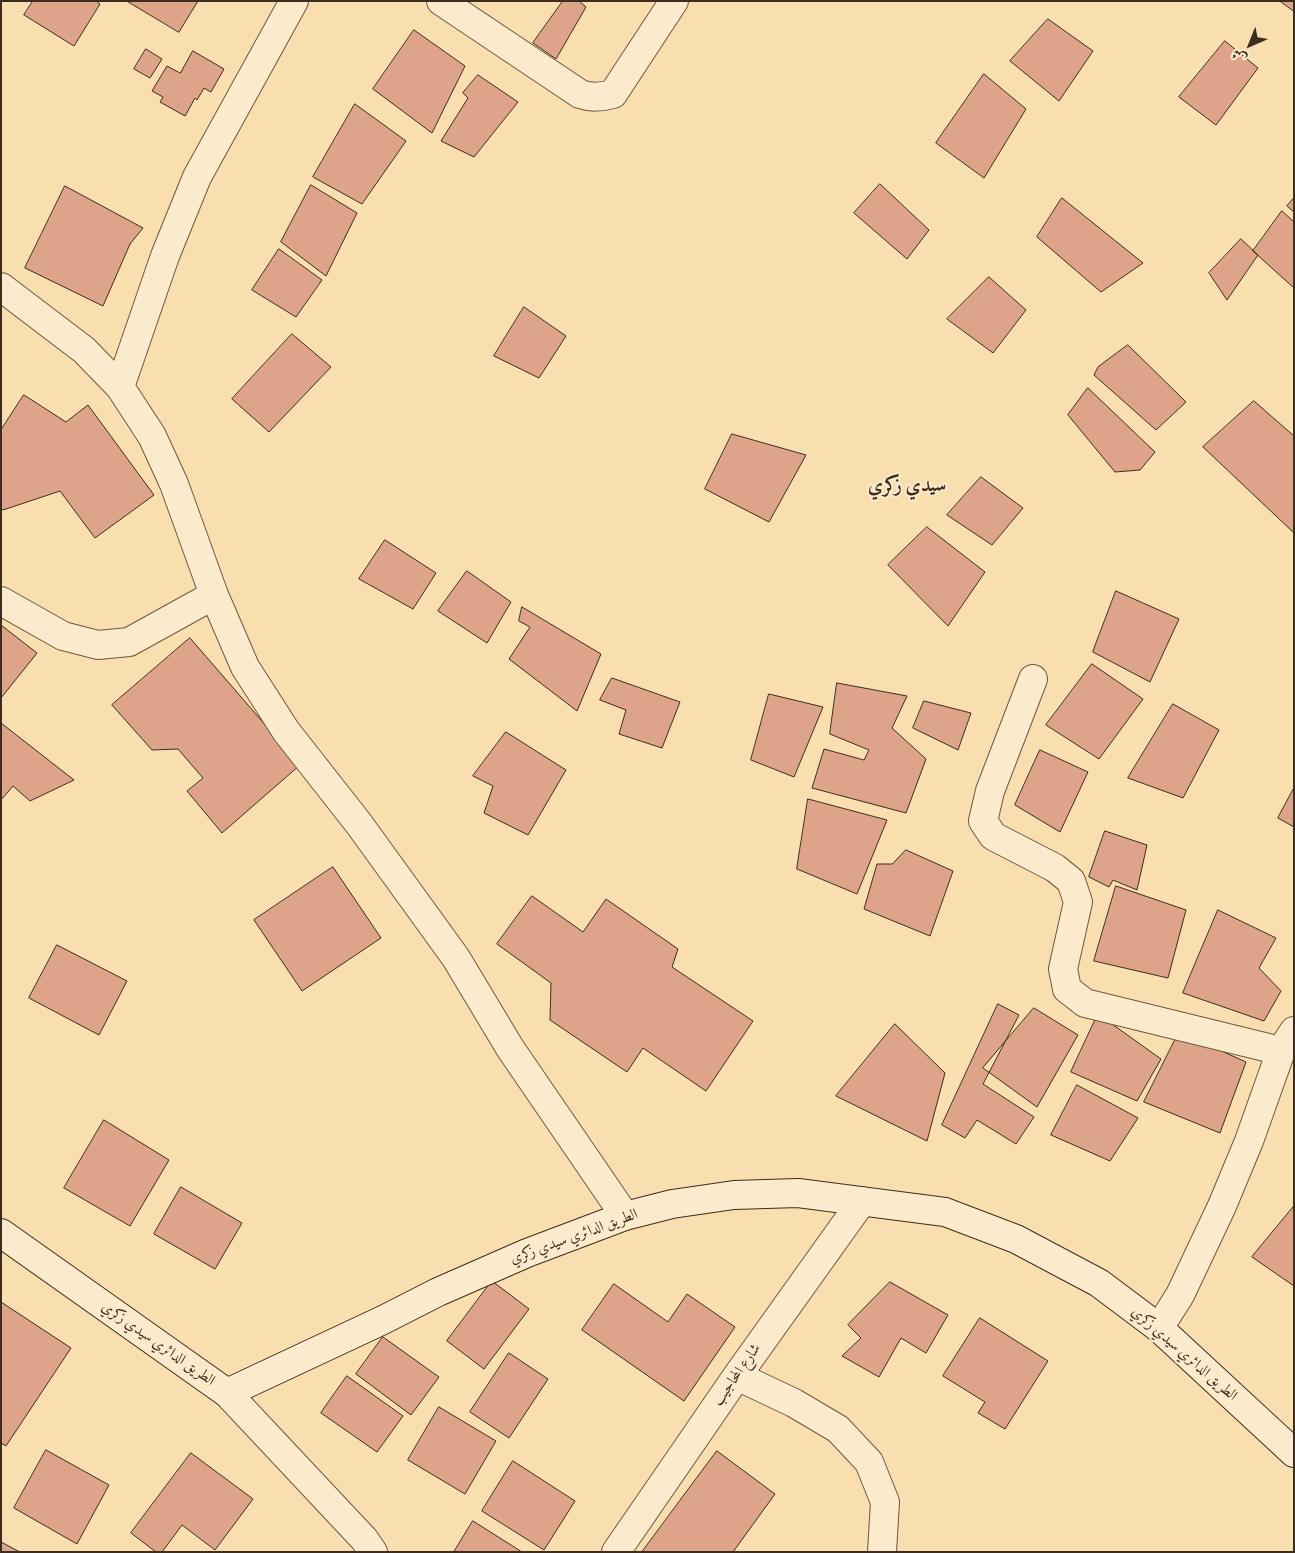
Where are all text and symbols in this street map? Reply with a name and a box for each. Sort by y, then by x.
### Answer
north arrow [1225,20,1275,70]
text: ش [1228,44,1251,68]
district label: سيدي زكري [868,474,946,498]
street label: الطريق الدائري سيدي زكري [508,1206,640,1268]
street label: الطريق الدائري سيدي زكري [98,1298,218,1390]
street label: الطريق الدائري سيدي زكري [1127,1303,1241,1405]
street label: شارع المحاجيب [709,1340,765,1410]

